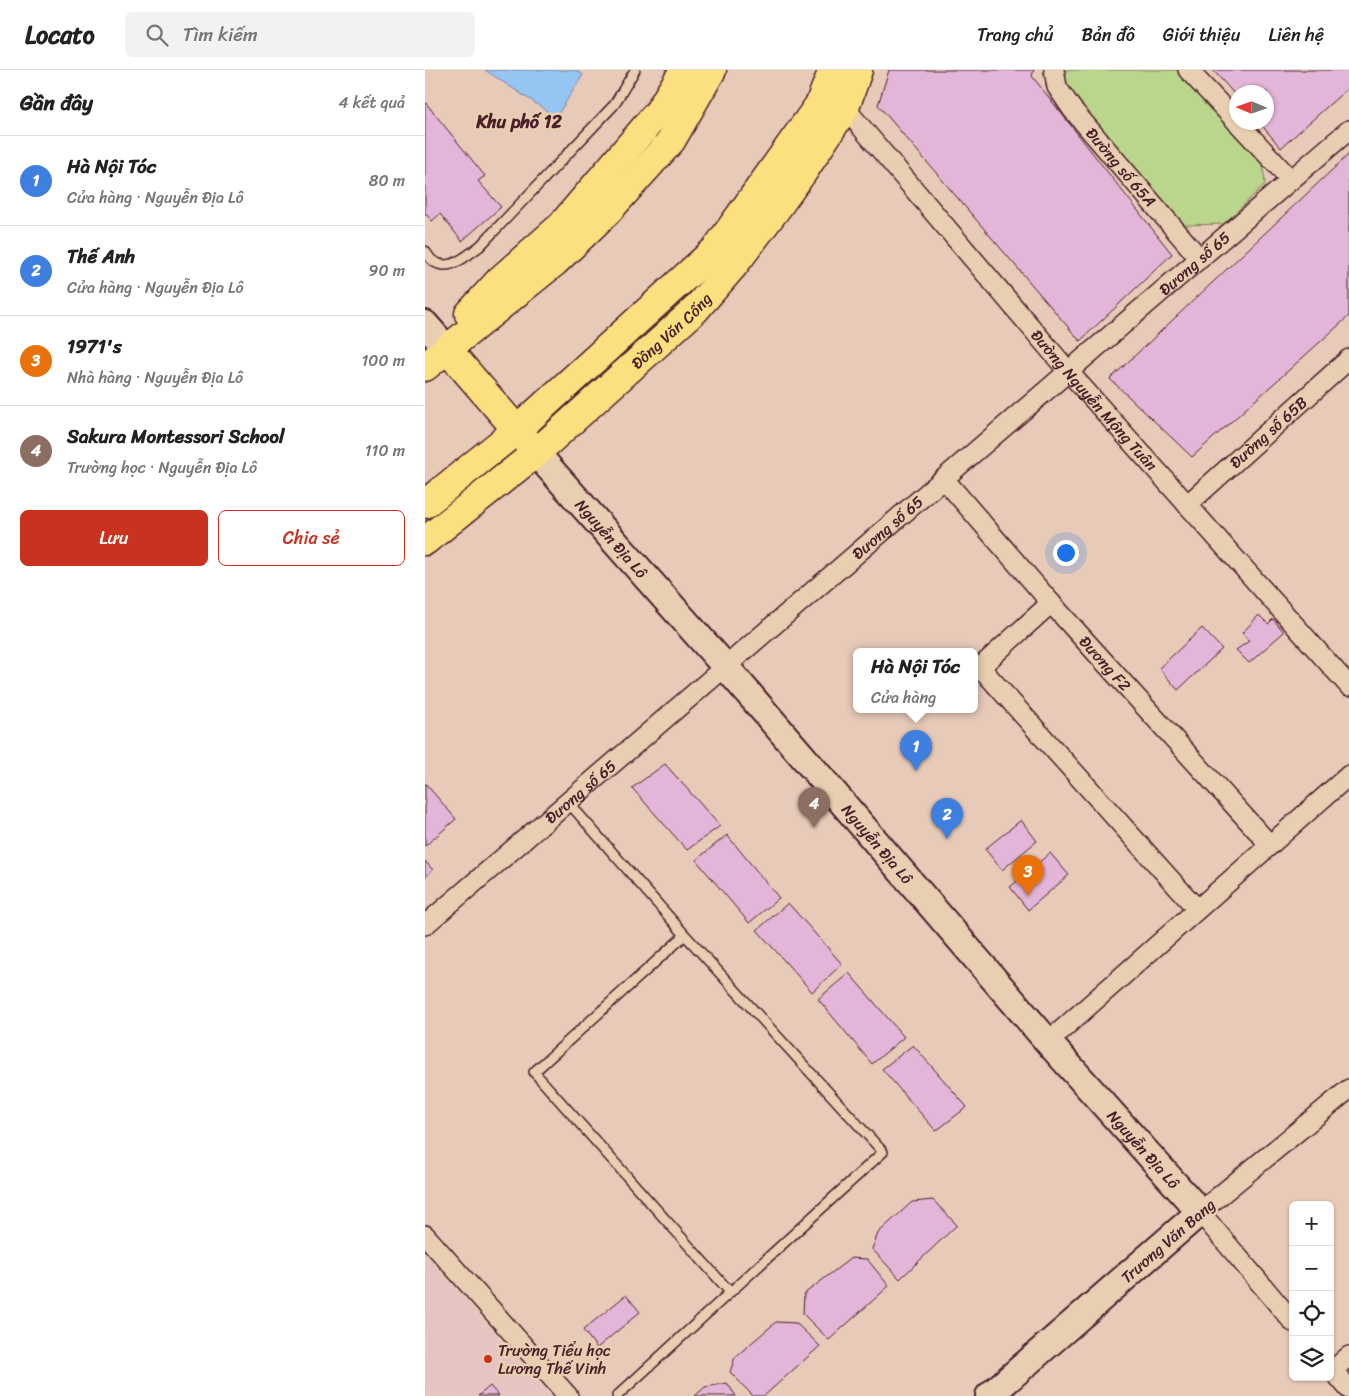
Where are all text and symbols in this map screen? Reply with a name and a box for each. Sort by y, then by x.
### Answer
search box [125,12,475,57]
text: Locato [25,14,95,56]
text: Tìm kiếm [183,18,258,51]
text: Trang chủ [977,19,1053,51]
text: Bản đồ [1081,19,1135,51]
text: Giới thiệu [1163,19,1240,51]
text: Liên hệ [1268,19,1324,51]
icon: search [143,21,171,49]
text: Gần đây [20,84,93,122]
north arrow [1229,85,1274,130]
text: 4 kết quả [339,88,405,117]
district label: Khu phố 12 [475,106,562,138]
street label: Đường số 65A [1079,120,1164,214]
text: Hà Nội Tóc [67,150,156,183]
text: 1 [33,166,39,195]
text: 80 m [369,166,405,195]
text: Cửa hàng · Nguyễn Địa Lô [67,183,244,212]
street label: Đương số 65 [1152,223,1237,303]
text: Thế Anh [67,240,135,273]
text: 2 [31,256,41,285]
text: 90 m [369,256,405,285]
text: Cửa hàng · Nguyễn Địa Lô [67,273,244,302]
street label: Đồng Văn Cống [624,285,719,376]
street label: Đường Nguyễn Mộng Tuân [1023,322,1166,478]
text: 1971's [67,330,122,363]
text: 3 [32,346,40,375]
text: 100 m [361,346,405,375]
text: Nhà hàng · Nguyễn Địa Lô [67,363,243,392]
street label: Đường số 65B [1222,389,1314,476]
text: Sakura Montessori School [67,420,284,453]
text: 4 [31,436,41,465]
text: 110 m [365,436,405,465]
text: Trường học · Nguyễn Địa Lô [67,453,257,482]
street label: Đương số 65 [845,487,930,567]
street label: Nguyễn Địa Lô [568,492,656,586]
button: Lưu [20,510,208,566]
button: Chia sẻ [218,510,405,566]
your location [1053,540,1079,566]
street label: Đương F2 [1072,628,1139,698]
popup [853,648,978,713]
text: Hà Nội Tóc [871,650,960,683]
text: Cửa hàng [871,683,936,712]
pin: 1 [900,730,932,771]
street label: Đương số 65 [538,752,623,831]
pin: 4 [798,787,830,828]
street label: Nguyễn Địa Lô [834,797,921,891]
pin: 2 [931,798,963,839]
pin: 3 [1012,855,1044,896]
street label: Nguyễn Địa Lô [1100,1102,1188,1196]
street label: Trương Văn Bang [1114,1191,1222,1291]
map controls [1289,1201,1334,1381]
button: + [1289,1201,1334,1246]
button: − [1289,1246,1334,1291]
button: locate [1289,1291,1334,1336]
place label: Trường Tiểu học Lương Thế Vinh [498,1336,611,1383]
button: layers [1289,1336,1334,1381]
marker: Trường Tiểu học Lương Thế Vinh [482,1353,494,1365]

